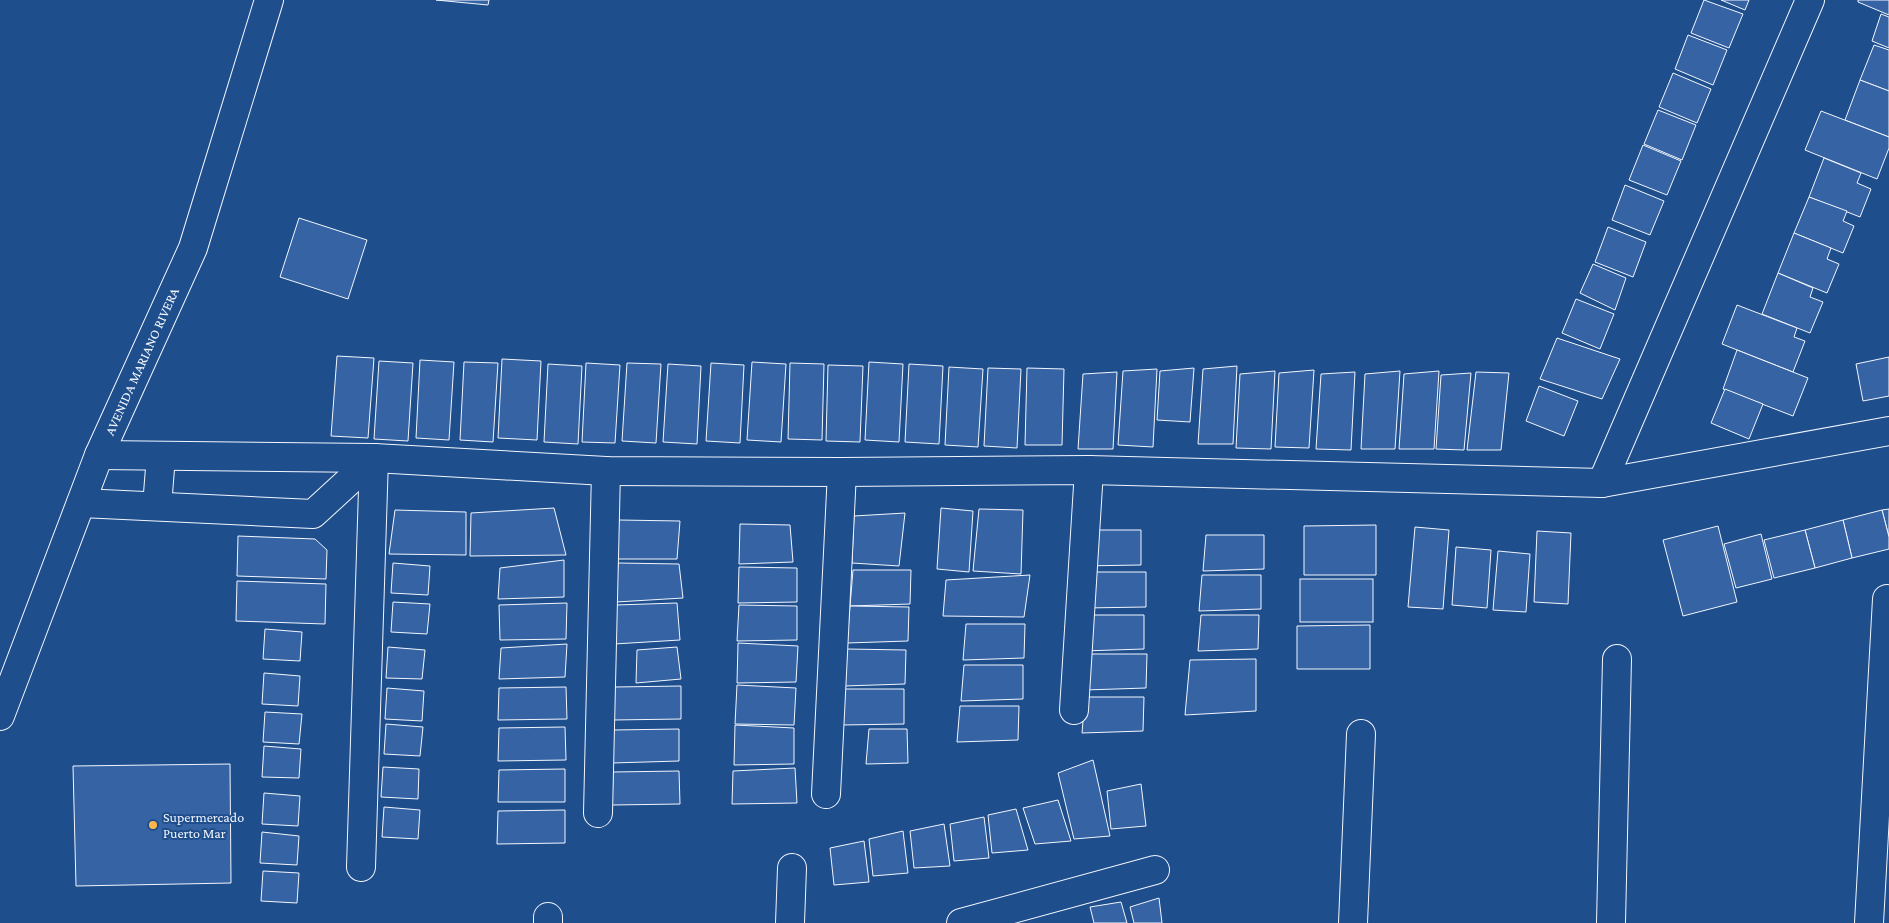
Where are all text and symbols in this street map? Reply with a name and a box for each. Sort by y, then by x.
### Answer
street label: AVENIDA MARIANO RIVERA [101,285,182,438]
place label: Supermercado Puerto Mar [163,809,244,841]
marker: Supermercado Puerto Mar [147,819,159,831]

